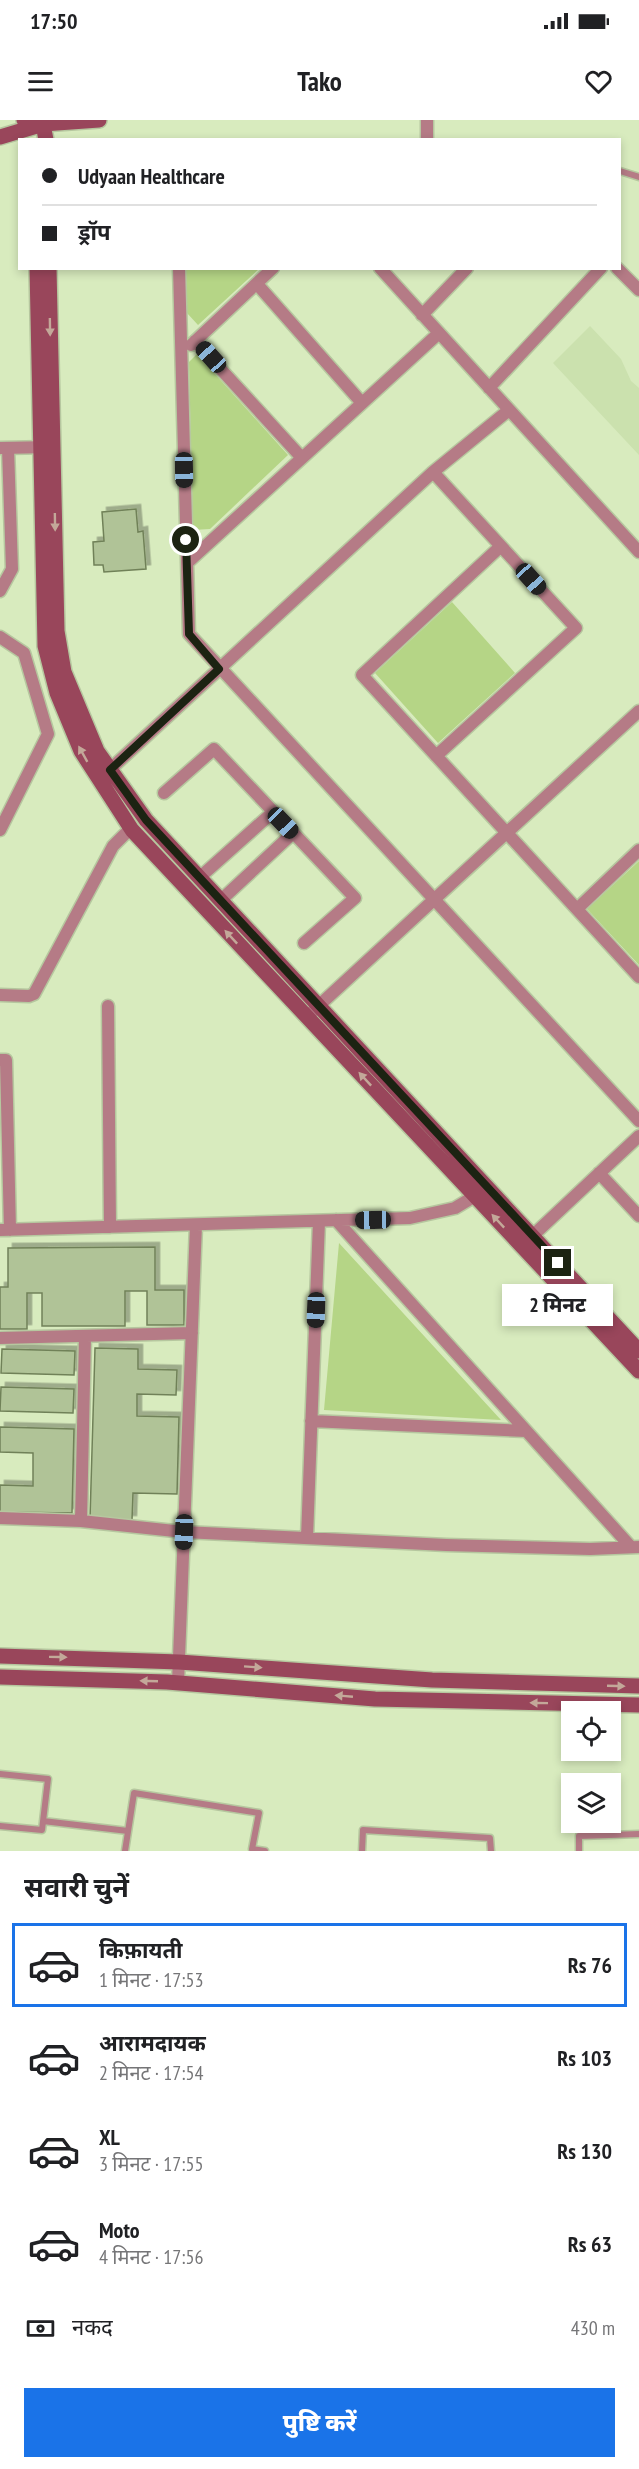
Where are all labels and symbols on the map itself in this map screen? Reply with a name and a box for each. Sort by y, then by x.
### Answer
one-way arrow [45,317,55,336]
car [192,338,230,376]
car [175,452,193,488]
one-way arrow [50,512,59,531]
route start [172,526,199,553]
car [512,560,550,598]
one-way arrow [78,745,88,762]
car [264,804,302,842]
one-way arrow [225,930,239,944]
one-way arrow [358,1072,372,1087]
car [355,1211,391,1229]
one-way arrow [492,1215,506,1229]
route end [544,1249,571,1276]
callout: 2 मिनट [502,1284,614,1326]
car [306,1292,326,1328]
car [174,1514,194,1550]
one-way arrow [49,1652,68,1662]
one-way arrow [244,1662,263,1672]
one-way arrow [140,1677,159,1686]
one-way arrow [606,1681,625,1690]
one-way arrow [334,1692,353,1701]
one-way arrow [529,1698,548,1708]

